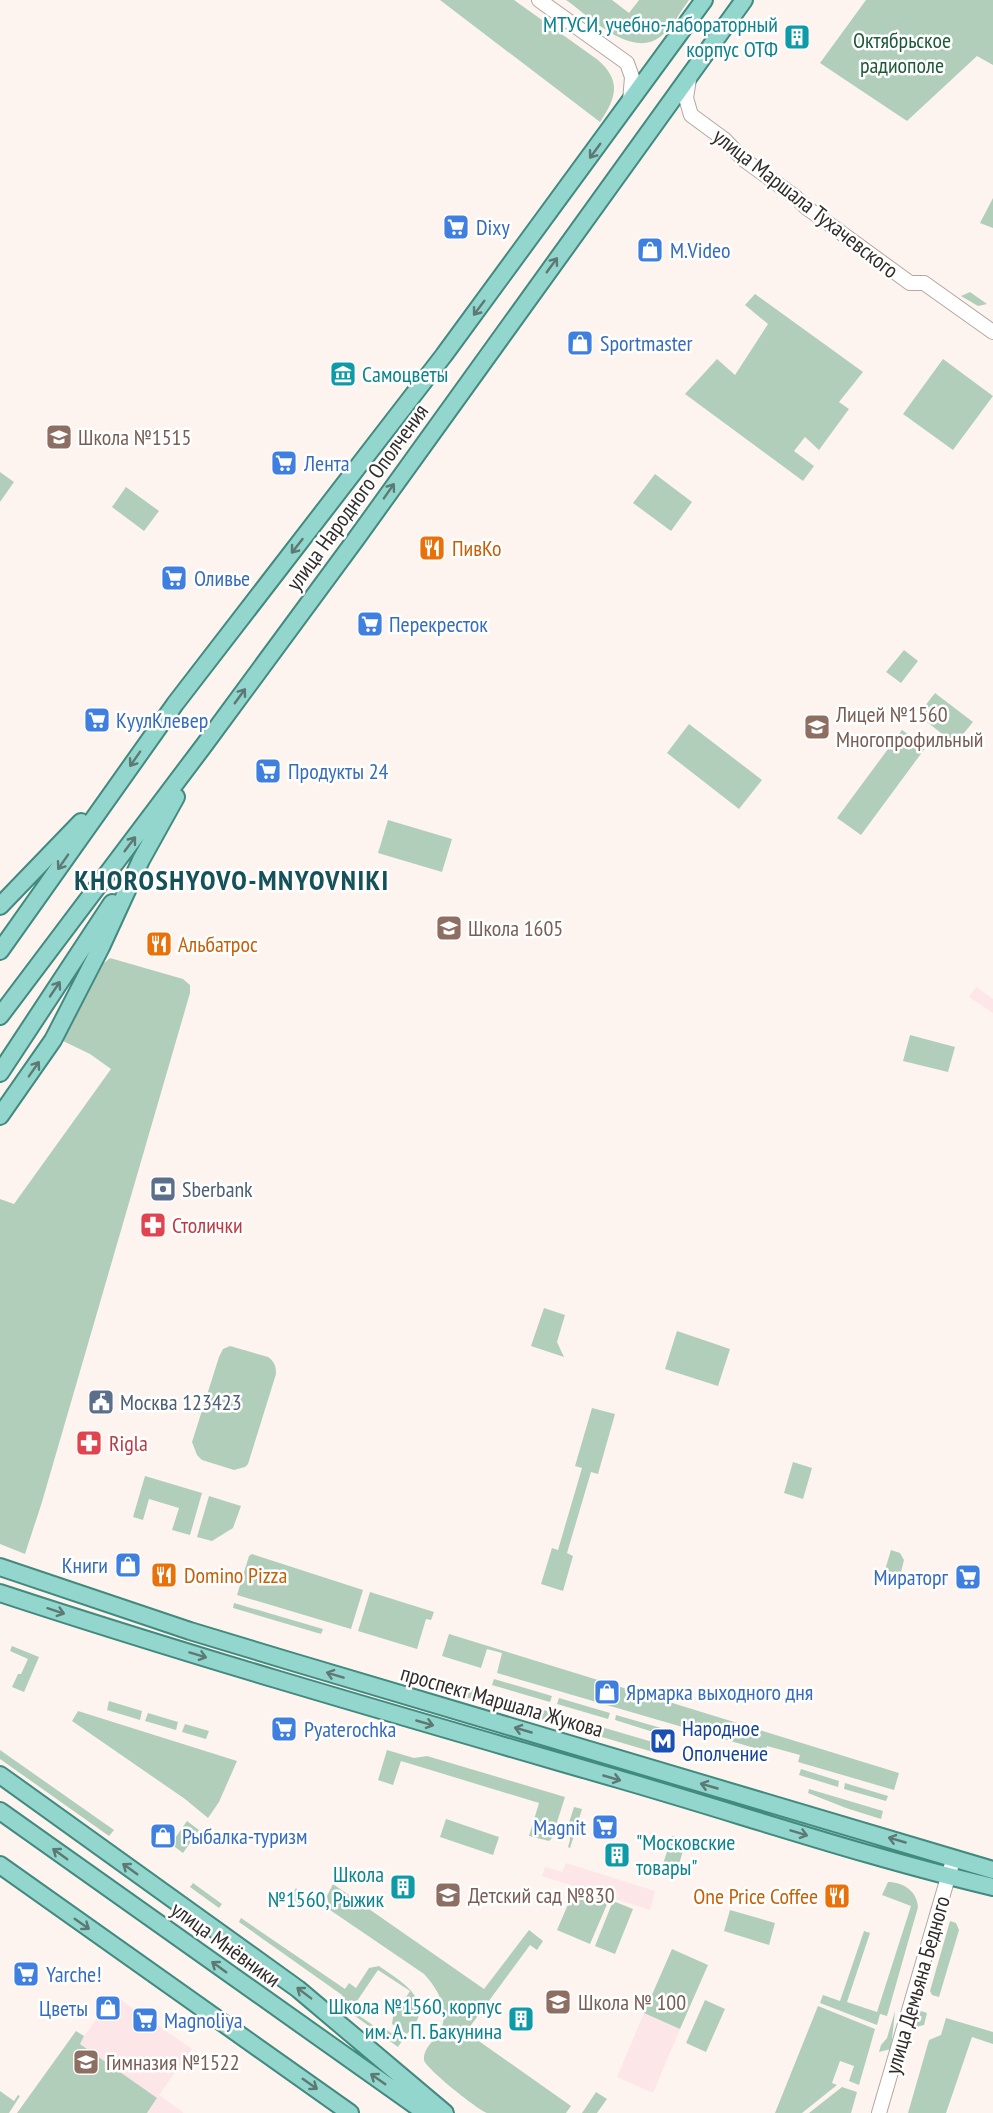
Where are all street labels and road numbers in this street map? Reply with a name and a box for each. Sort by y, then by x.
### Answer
street label: улица Маршала Тухачевского [708,122,904,284]
street label: улица Народного Ополчения [280,398,434,596]
street label: проспект Маршала Жукова [398,1659,606,1743]
street label: улица Демьяна Бедного [878,1893,956,2077]
street label: улица Мнёвники [166,1895,286,1993]

